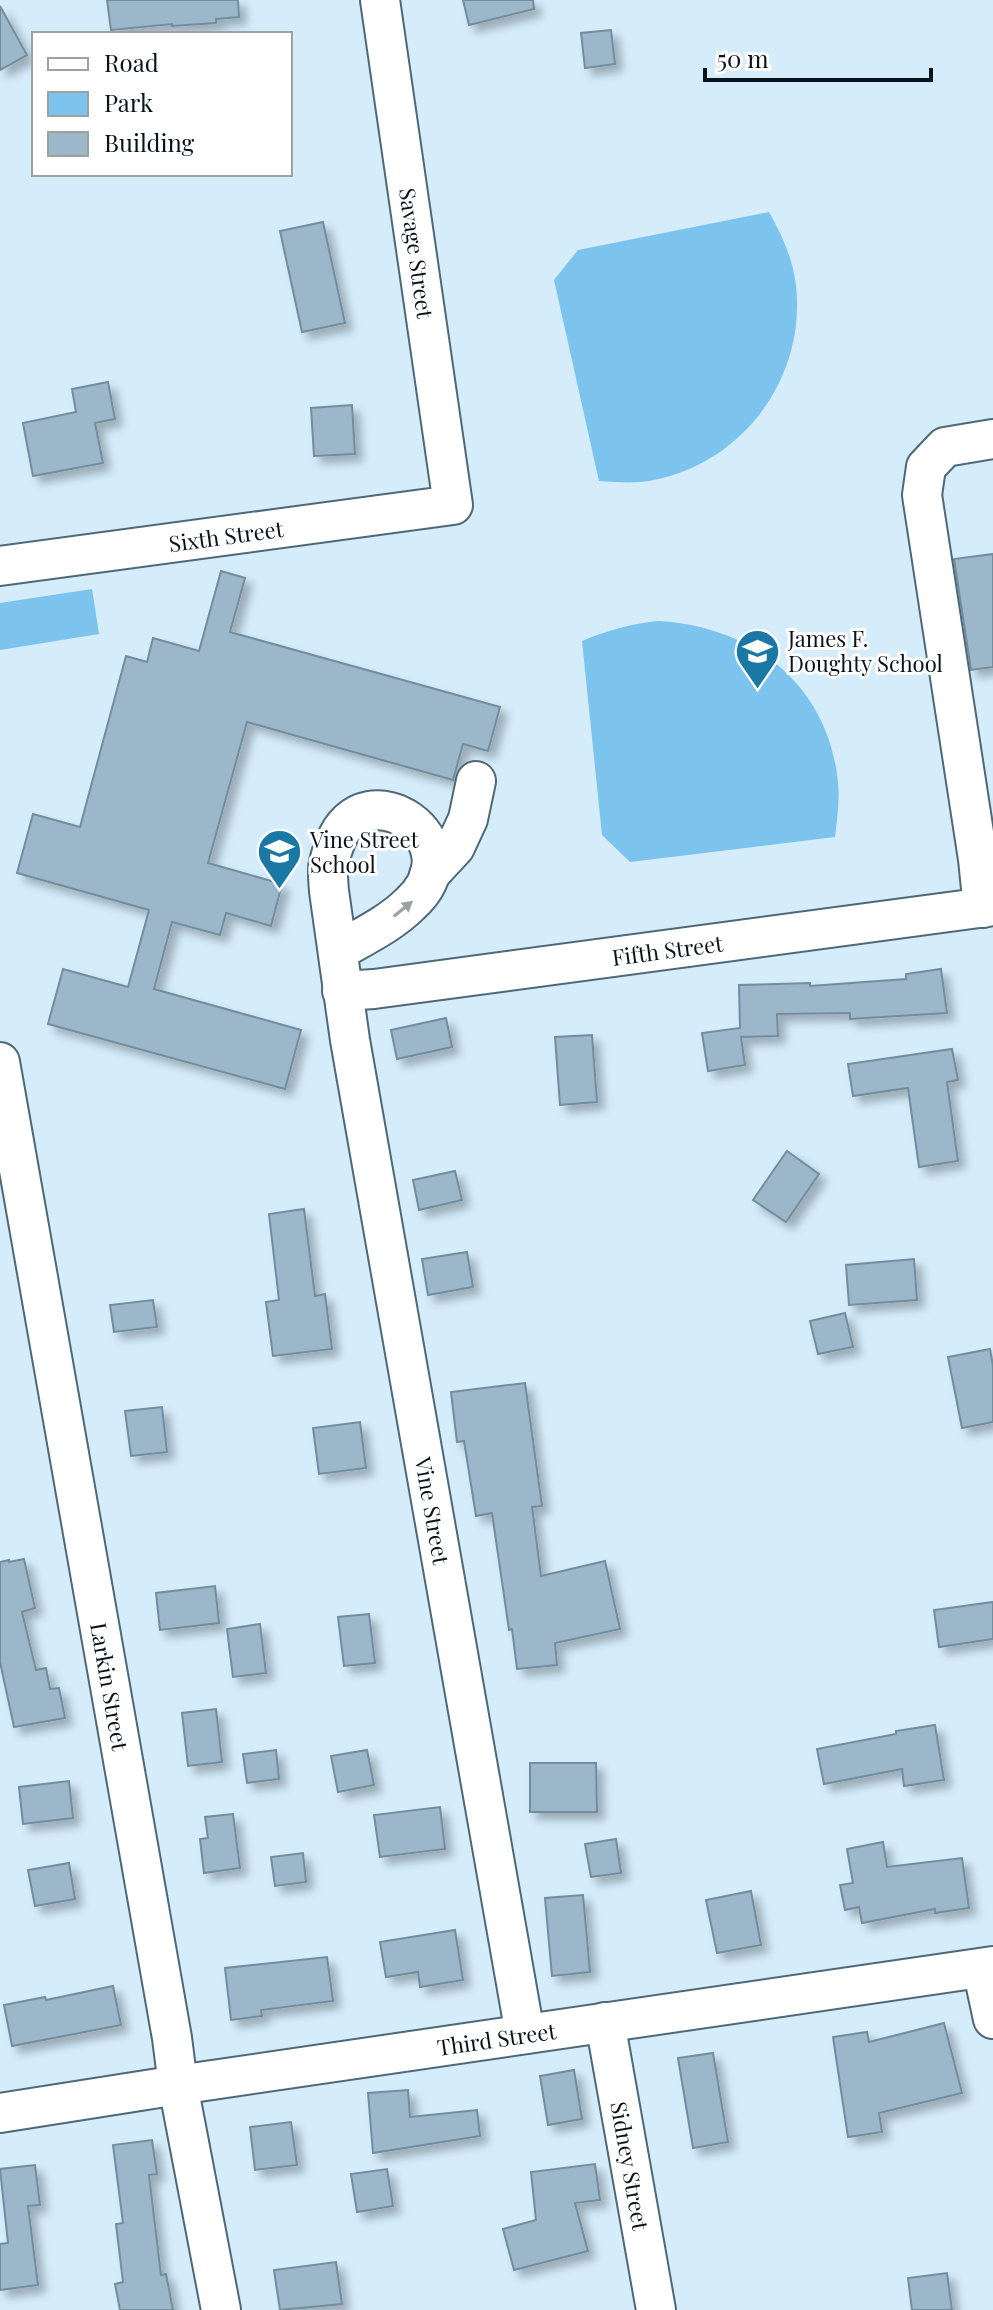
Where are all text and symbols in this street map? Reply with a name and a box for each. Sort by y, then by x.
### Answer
legend [32,32,292,176]
scale bar [705,32,931,82]
text: 50 m [717,42,769,74]
text: Road [104,46,159,78]
text: Park [104,86,154,118]
text: Building [104,126,195,158]
street label: Savage Street [393,186,441,321]
street label: Sixth Street [167,513,286,558]
place label: James F. Doughty School [787,623,943,678]
school or university icon: James F. Doughty School [733,627,781,690]
place label: Vine Street School [309,824,420,879]
school or university icon: Vine Street School [255,828,303,891]
one-way arrow [393,901,413,917]
street label: Fifth Street [610,927,726,972]
street label: Vine Street [409,1454,457,1568]
street label: Larkin Street [84,1620,136,1754]
street label: Third Street [435,2015,559,2062]
street label: Sidney Street [604,2099,657,2234]

